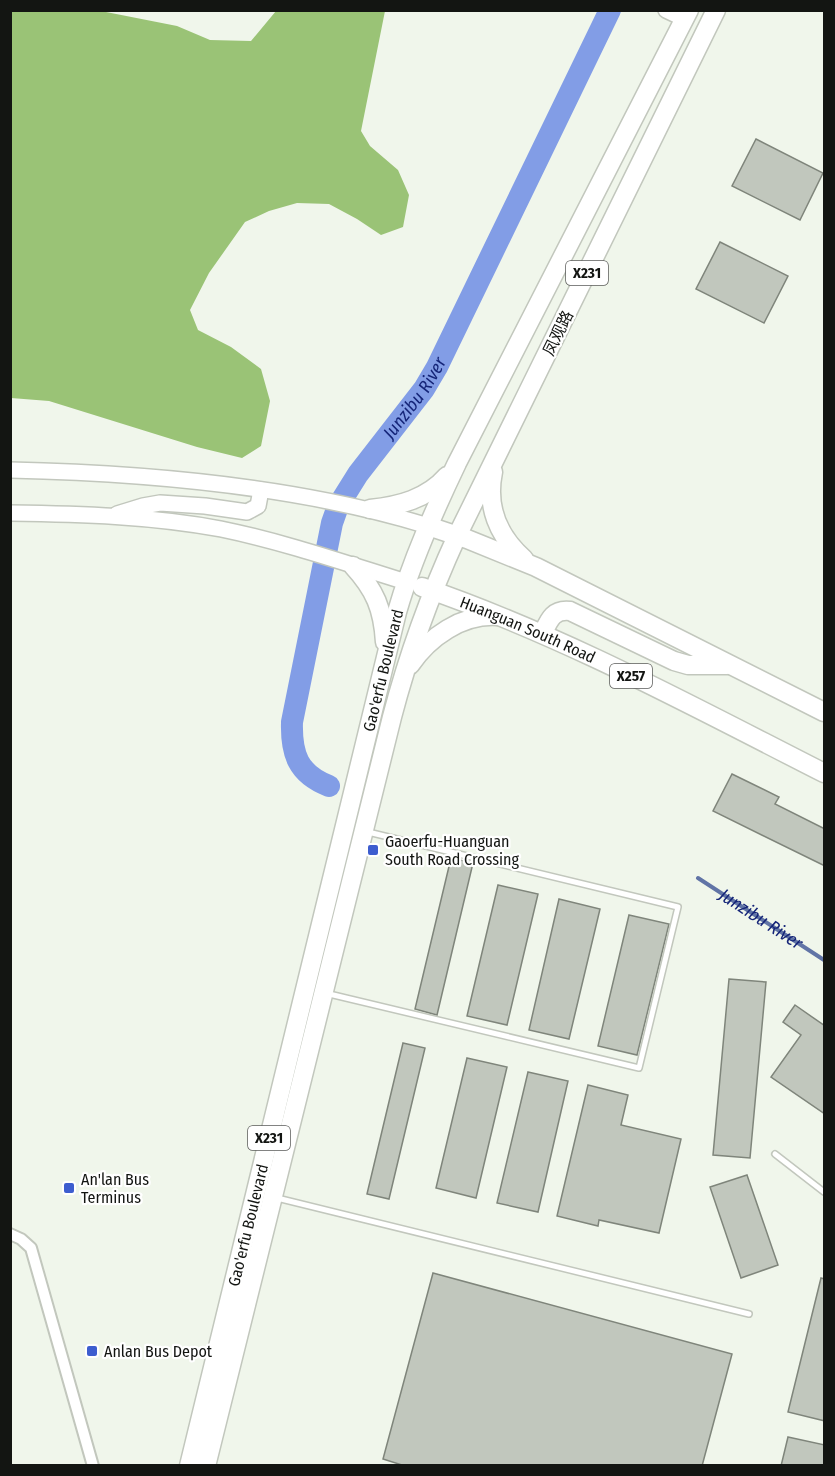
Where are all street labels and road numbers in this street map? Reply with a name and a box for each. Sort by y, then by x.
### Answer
road number: X231 [566,261,608,285]
street label: 凤观路 [539,307,577,359]
street label: Huanguan South Road [457,592,599,667]
street label: Gao'erfu Boulevard [359,607,407,733]
road number: X257 [610,664,652,688]
road number: X231 [248,1126,290,1150]
street label: Gao'erfu Boulevard [224,1162,272,1288]

